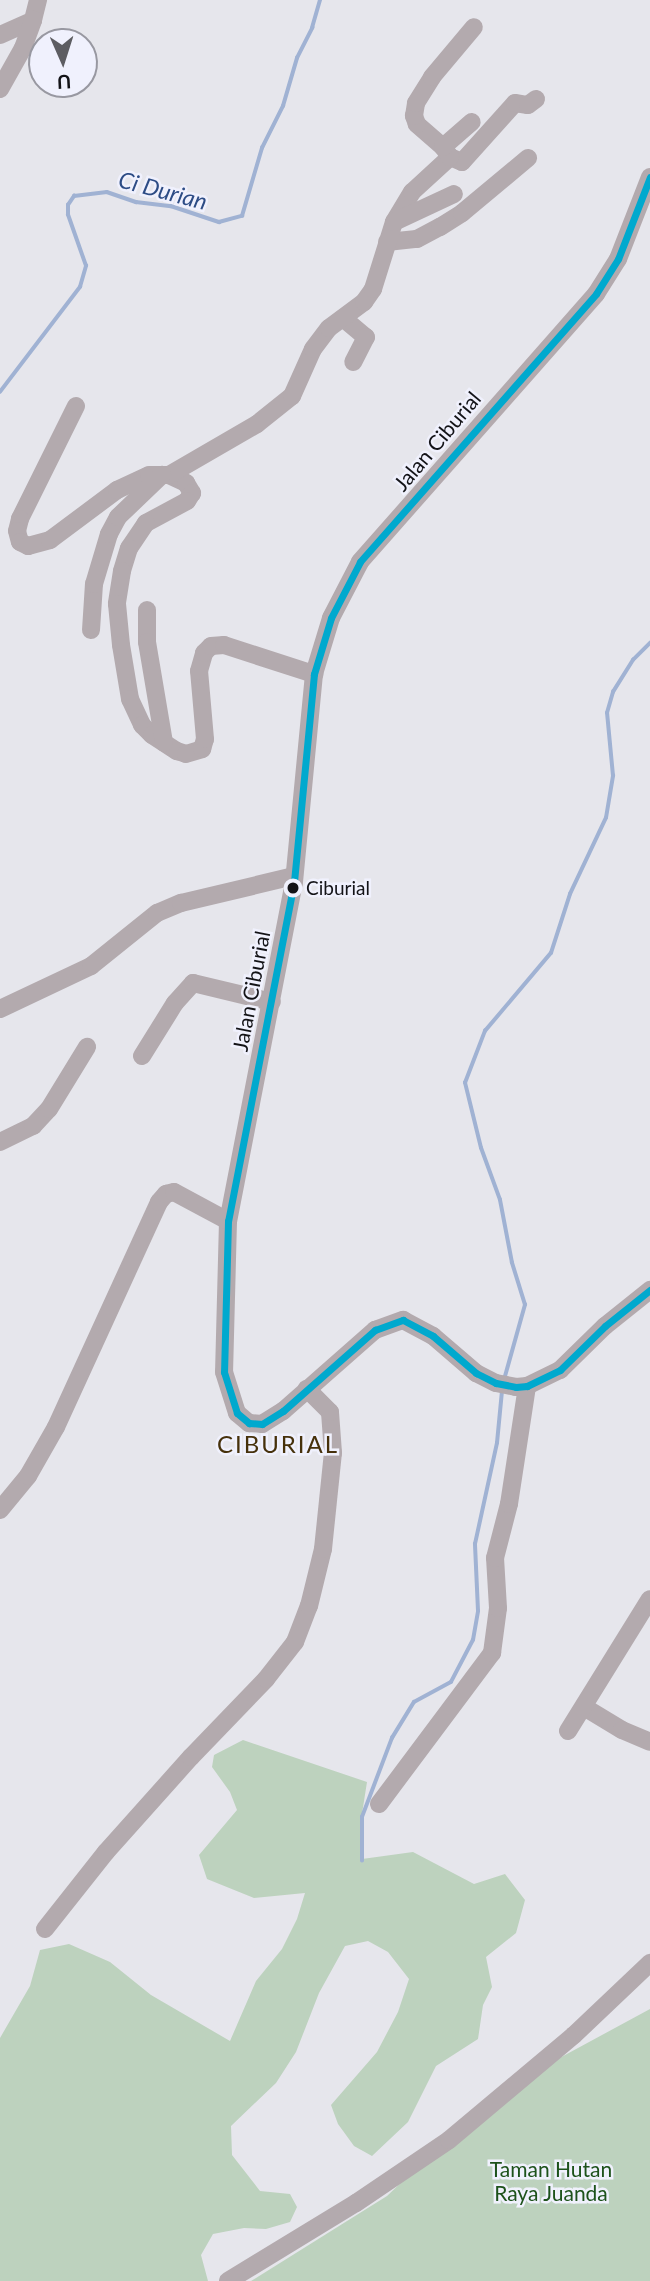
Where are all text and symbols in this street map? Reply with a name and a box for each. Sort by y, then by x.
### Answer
north arrow [28,28,98,98]
text: U [56,71,72,94]
water label: Ci Durian [116,165,210,215]
street label: Jalan Ciburial [388,386,486,496]
place label: Ciburial [306,877,370,899]
marker: Ciburial [286,881,300,895]
street label: Jalan Ciburial [227,929,275,1053]
district label: CIBURIAL [218,1430,338,1458]
park label: Taman Hutan Raya Juanda [490,2156,612,2206]

